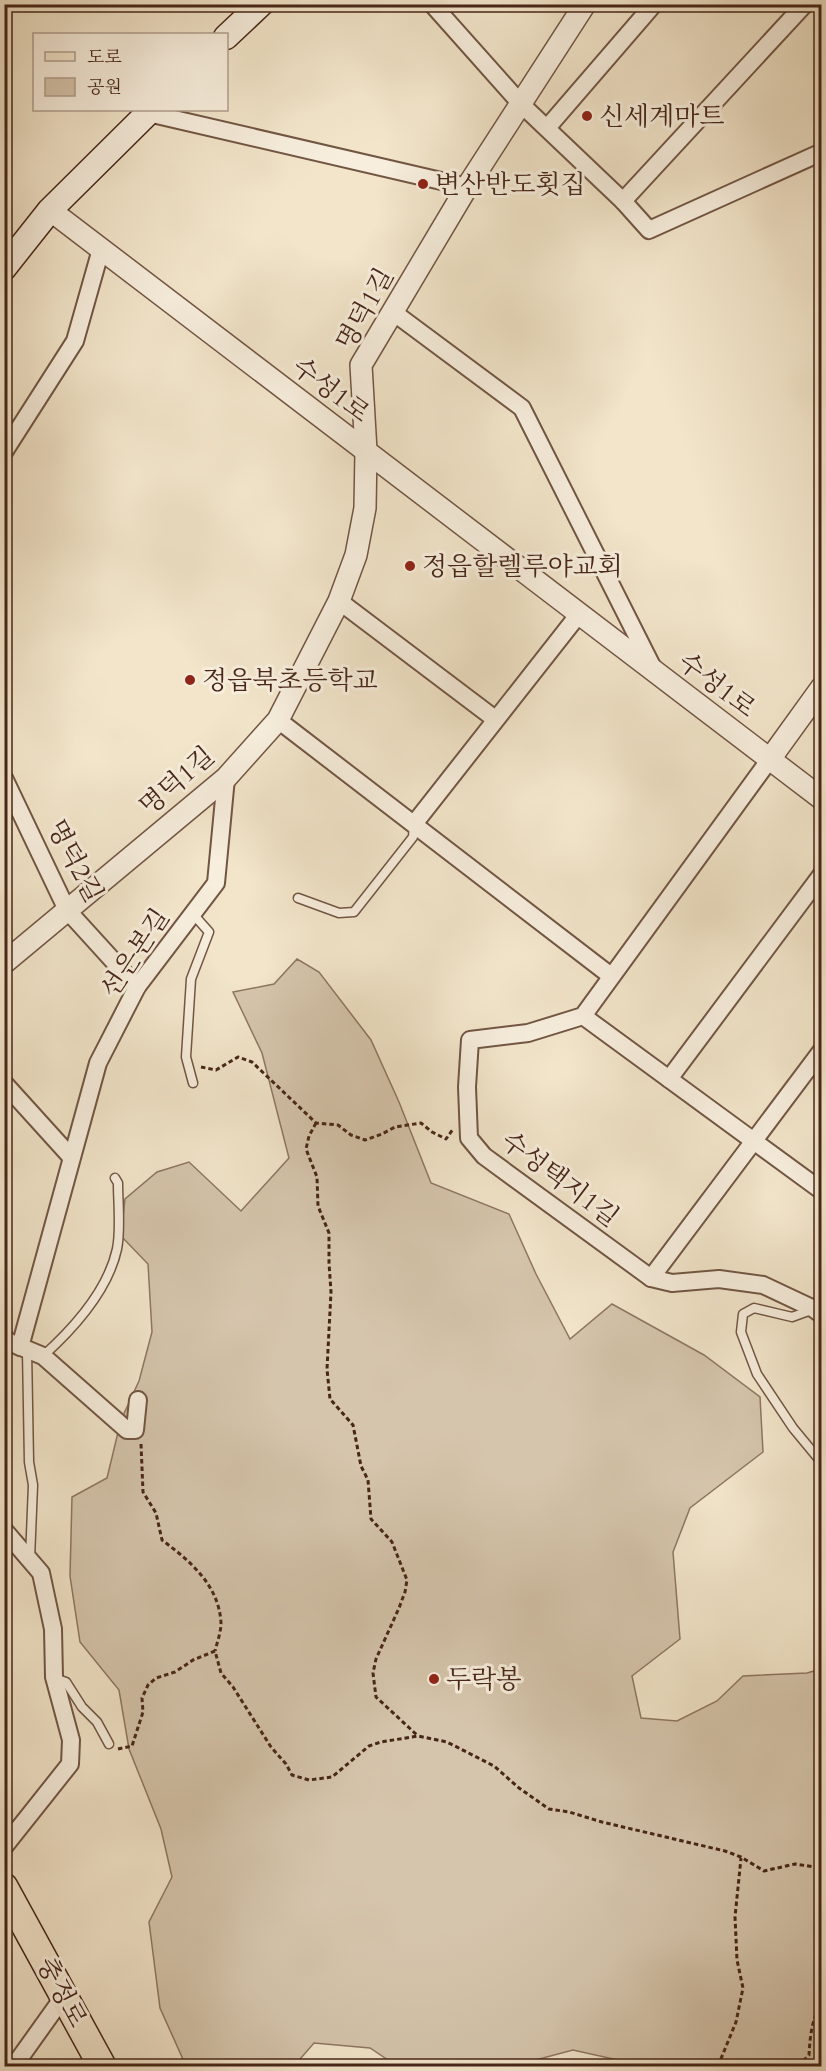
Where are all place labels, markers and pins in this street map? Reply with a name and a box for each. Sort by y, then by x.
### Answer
place label: 신세계마트 [599,99,725,134]
marker: 신세계마트 [580,109,594,123]
place label: 변산반도횟집 [435,167,586,202]
marker: 변산반도횟집 [416,177,430,191]
place label: 정읍할렐루야교회 [422,549,623,584]
marker: 정읍할렐루야교회 [403,559,417,573]
place label: 정읍북초등학교 [202,663,378,698]
marker: 정읍북초등학교 [183,673,197,687]
place label: 두락봉 [446,1662,521,1697]
marker: 두락봉 [427,1672,441,1686]

